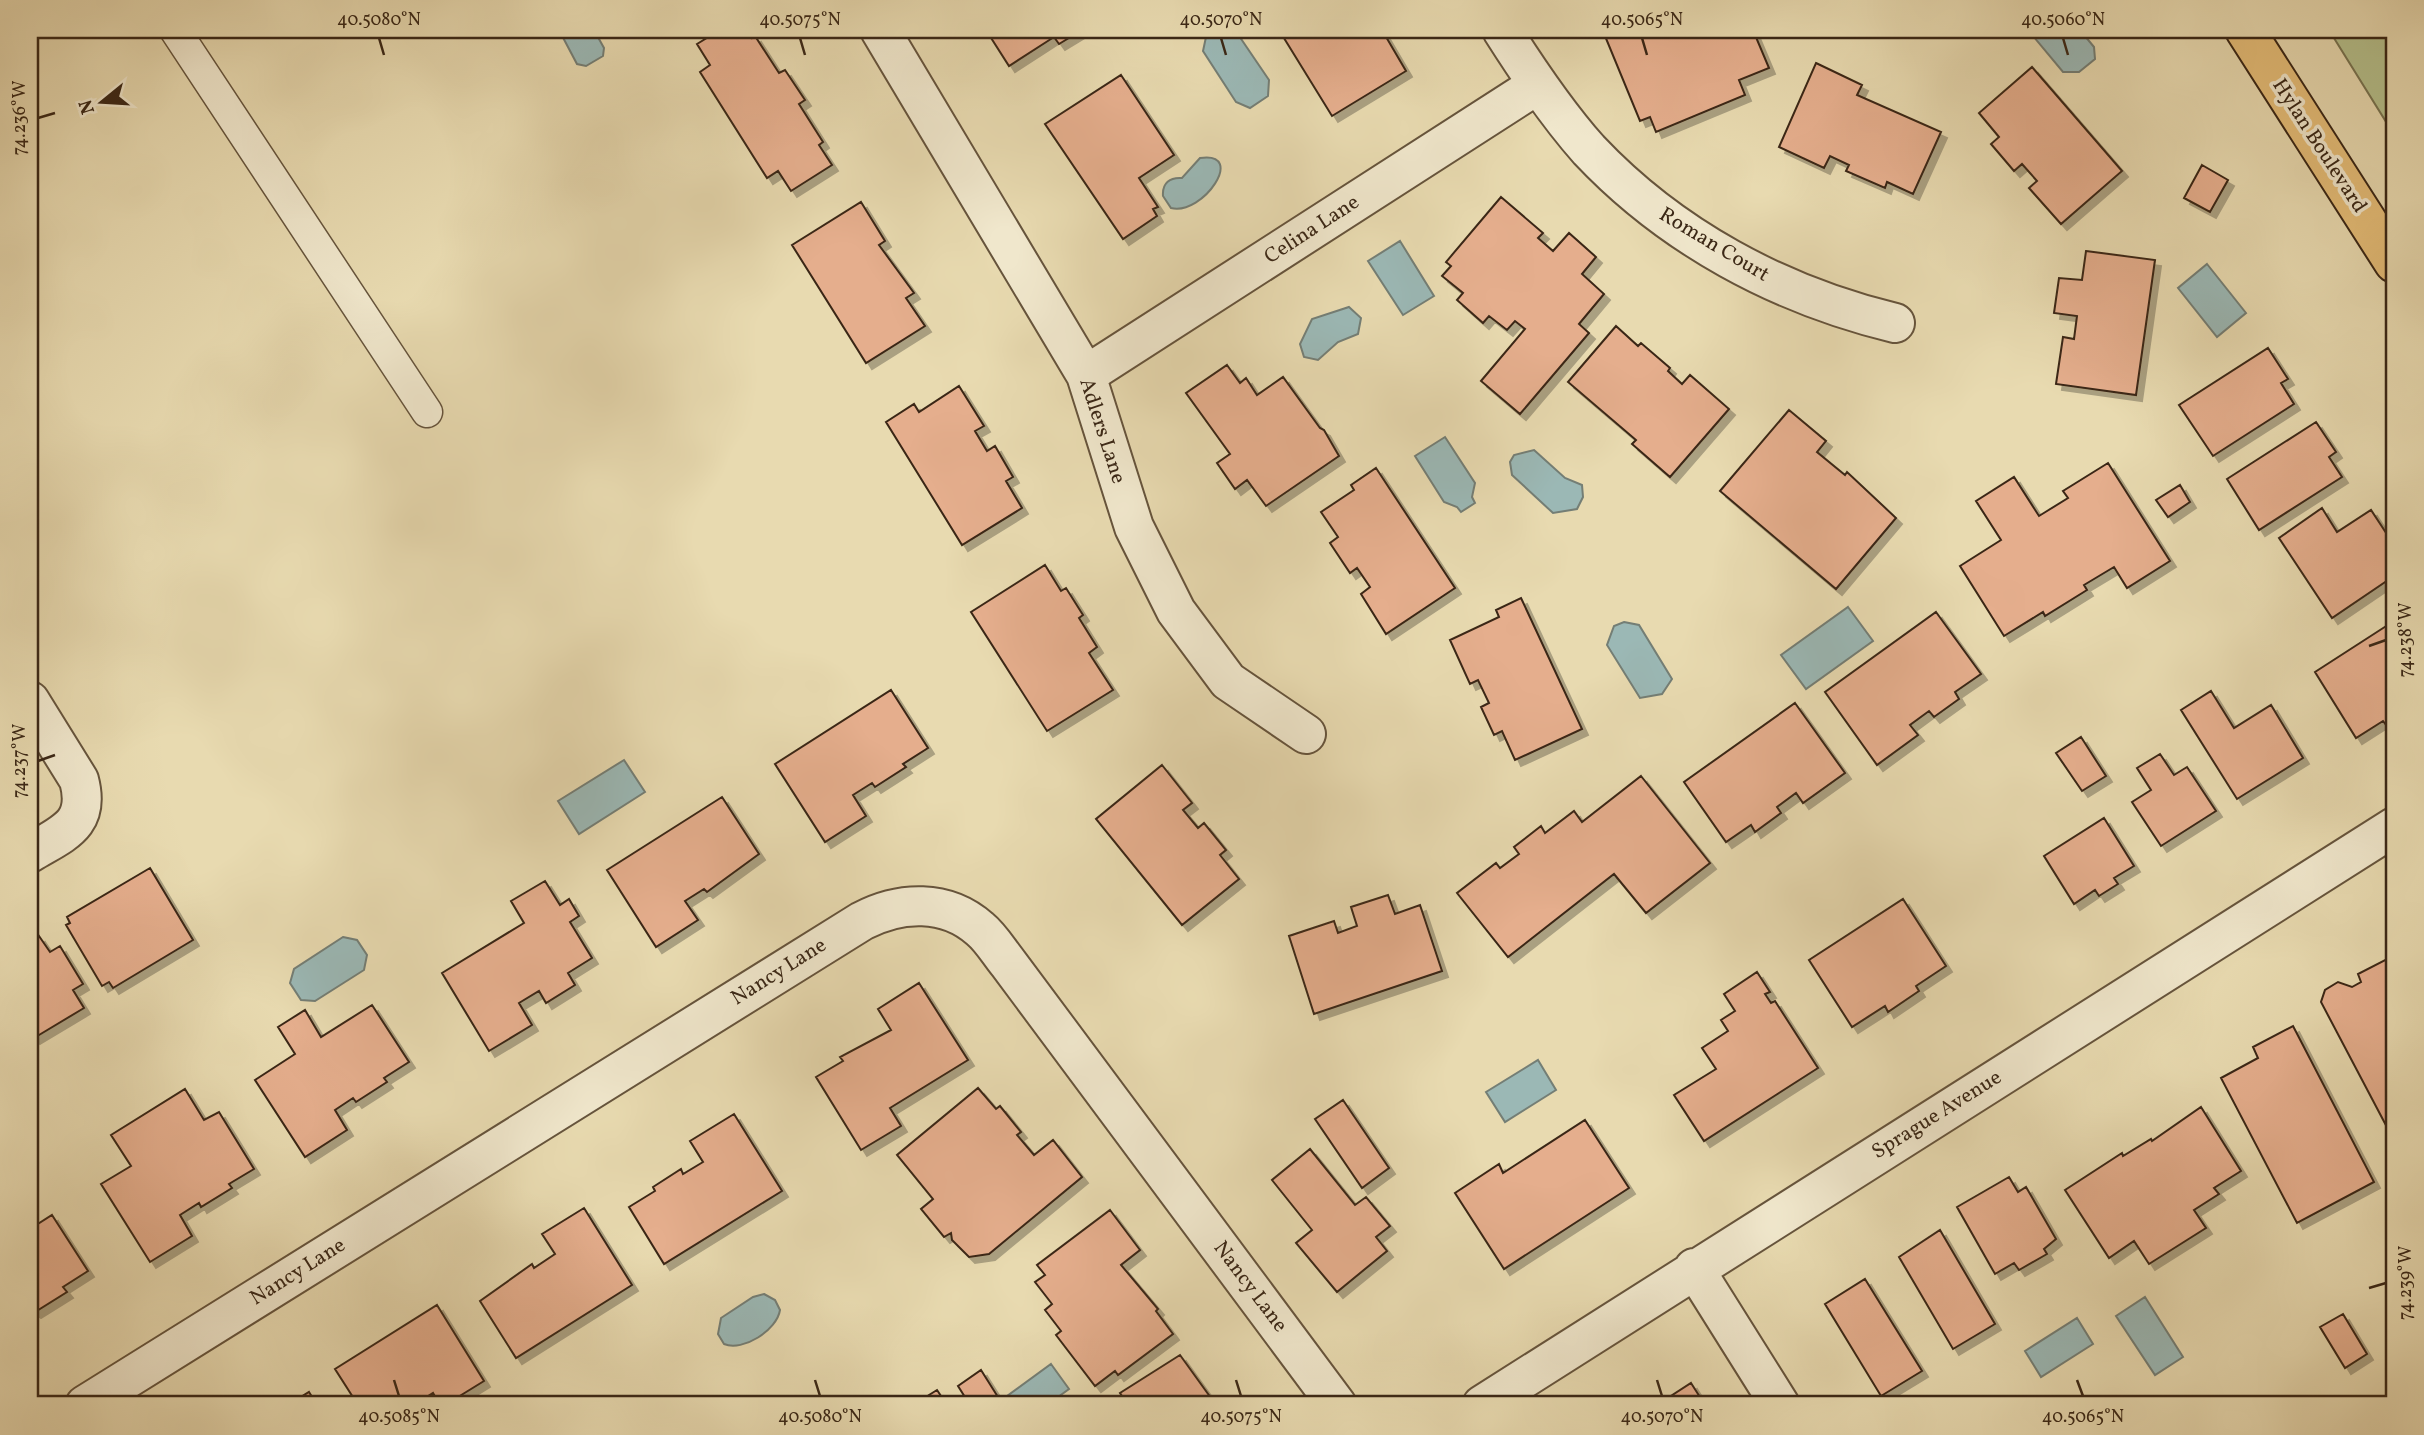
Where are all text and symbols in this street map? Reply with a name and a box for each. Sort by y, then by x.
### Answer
text: 40.5080°N [337,8,421,33]
text: 40.5075°N [759,8,841,33]
text: 40.5070°N [1180,8,1262,33]
text: 40.5065°N [1601,8,1683,33]
text: 40.5060°N [2021,8,2105,33]
north arrow [66,66,136,136]
street label: Hylan Boulevard [2265,73,2373,219]
text: 74.236°W [8,80,33,156]
text: N [73,96,102,117]
street label: Celina Lane [1259,188,1365,272]
street label: Roman Court [1653,201,1775,289]
street label: Adlers Lane [1071,375,1133,487]
text: 74.238°W [2394,602,2419,678]
text: 74.237°W [8,724,33,798]
street label: Nancy Lane [726,931,832,1013]
street label: Sprague Avenue [1866,1063,2008,1167]
street label: Nancy Lane [245,1231,351,1313]
street label: Nancy Lane [1206,1235,1294,1339]
text: 74.239°W [2394,1246,2419,1320]
text: 40.5085°N [358,1405,440,1430]
text: 40.5080°N [778,1405,862,1430]
text: 40.5075°N [1200,1405,1282,1430]
text: 40.5070°N [1621,1405,1703,1430]
text: 40.5065°N [2042,1405,2124,1430]

